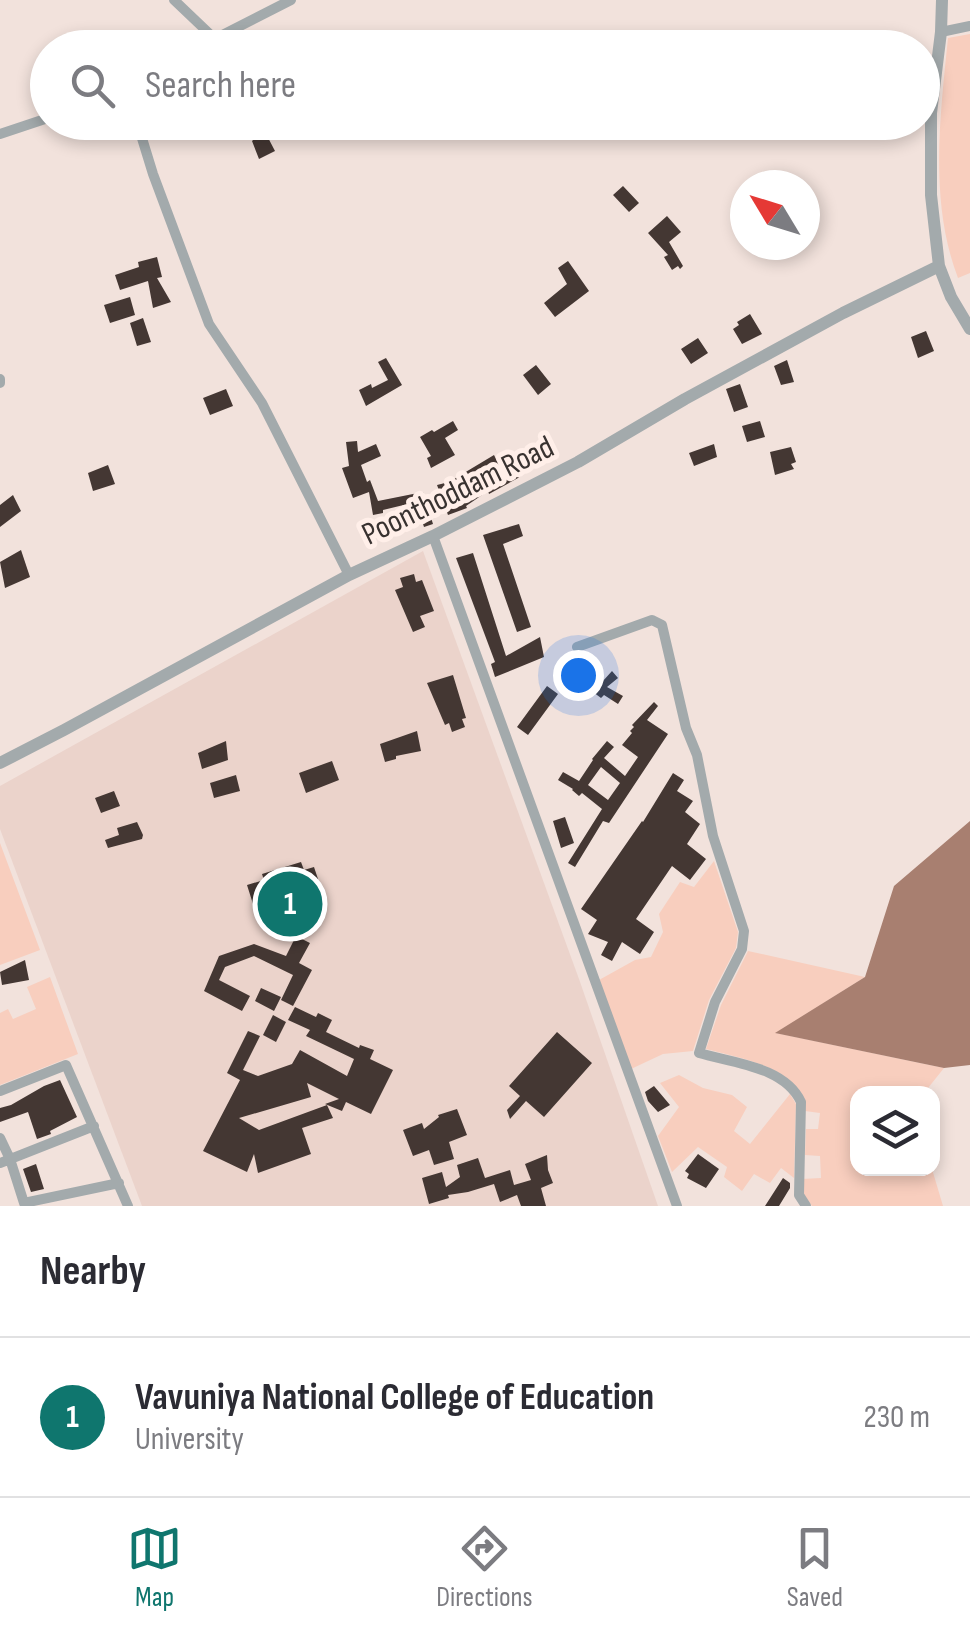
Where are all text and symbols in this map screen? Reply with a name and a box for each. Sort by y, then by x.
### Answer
search box [30,30,940,140]
icon: search [65,58,120,113]
text: Search here [145,63,296,108]
north arrow [730,170,820,260]
street label: Poonthoddam Road [356,428,560,554]
your location [553,650,604,701]
pin: 1 [258,866,322,942]
map controls [850,1086,940,1176]
button: layers [850,1086,940,1176]
text: Nearby [40,1246,146,1297]
text: Vavuniya National College of Education [135,1375,654,1420]
text: 1 [66,1398,79,1437]
text: 230 m [863,1398,930,1437]
text: University [135,1420,244,1459]
tab: Map [127,1521,182,1614]
tab: Directions [436,1521,533,1614]
tab: Saved [787,1521,843,1614]

